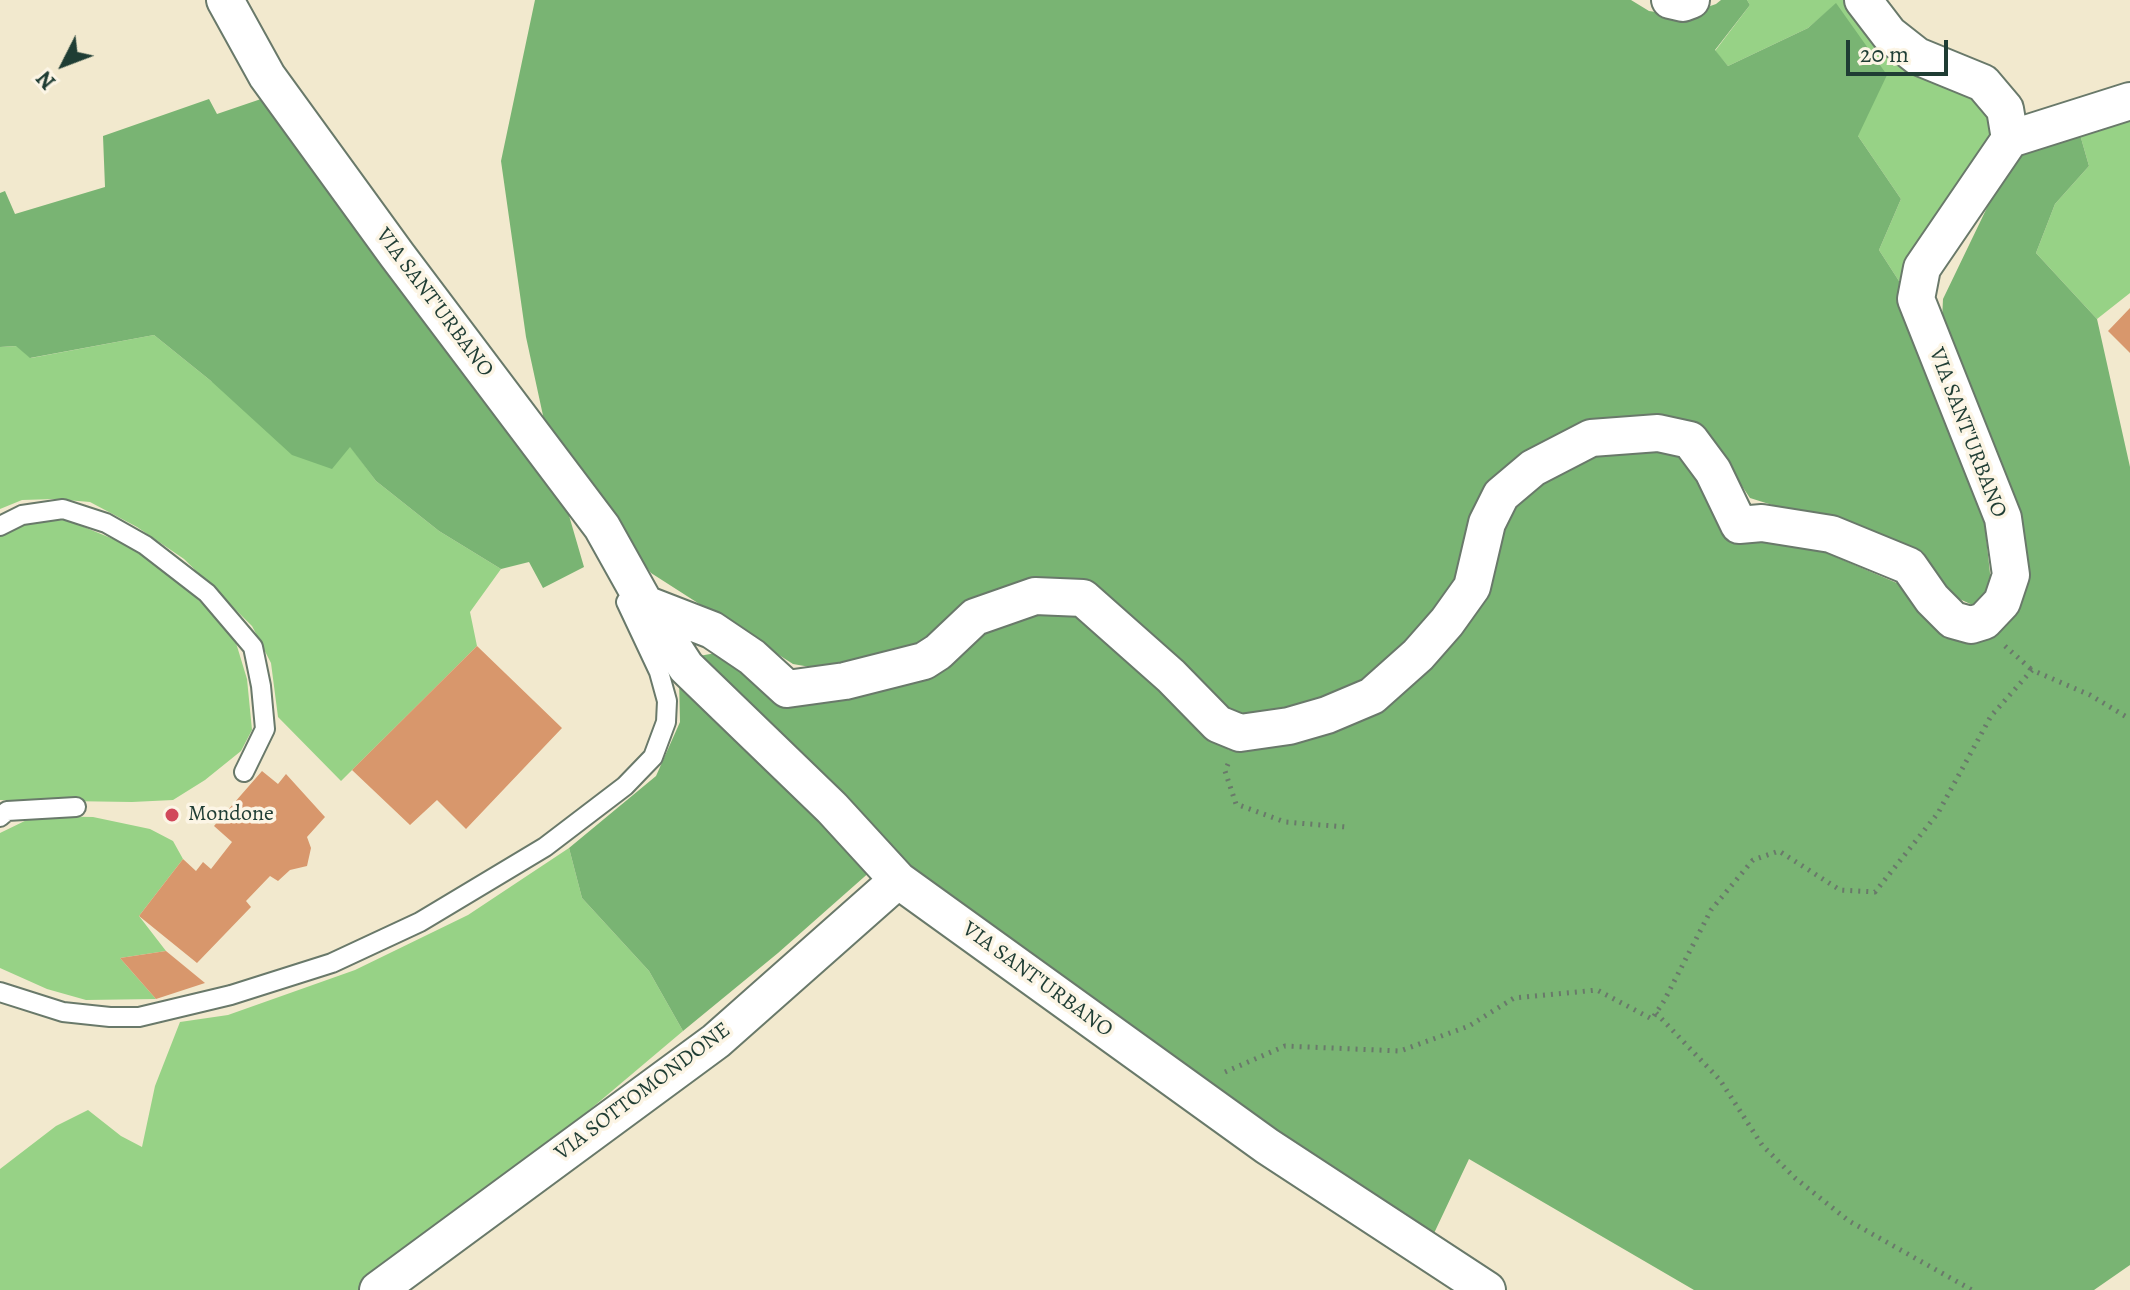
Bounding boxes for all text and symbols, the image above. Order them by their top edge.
north arrow [24,24,104,104]
scale bar [1850,24,1952,74]
text: 20 m [1860,38,1909,70]
text: N [30,64,63,96]
street label: VIA SANT'URBANO [369,223,499,383]
street label: VIA SANT'URBANO [1923,344,2011,522]
place label: Mondone [188,802,274,828]
marker: Mondone [163,806,181,824]
street label: VIA SANT'URBANO [957,917,1117,1043]
street label: VIA SOTTOMONDONE [550,1017,736,1167]

